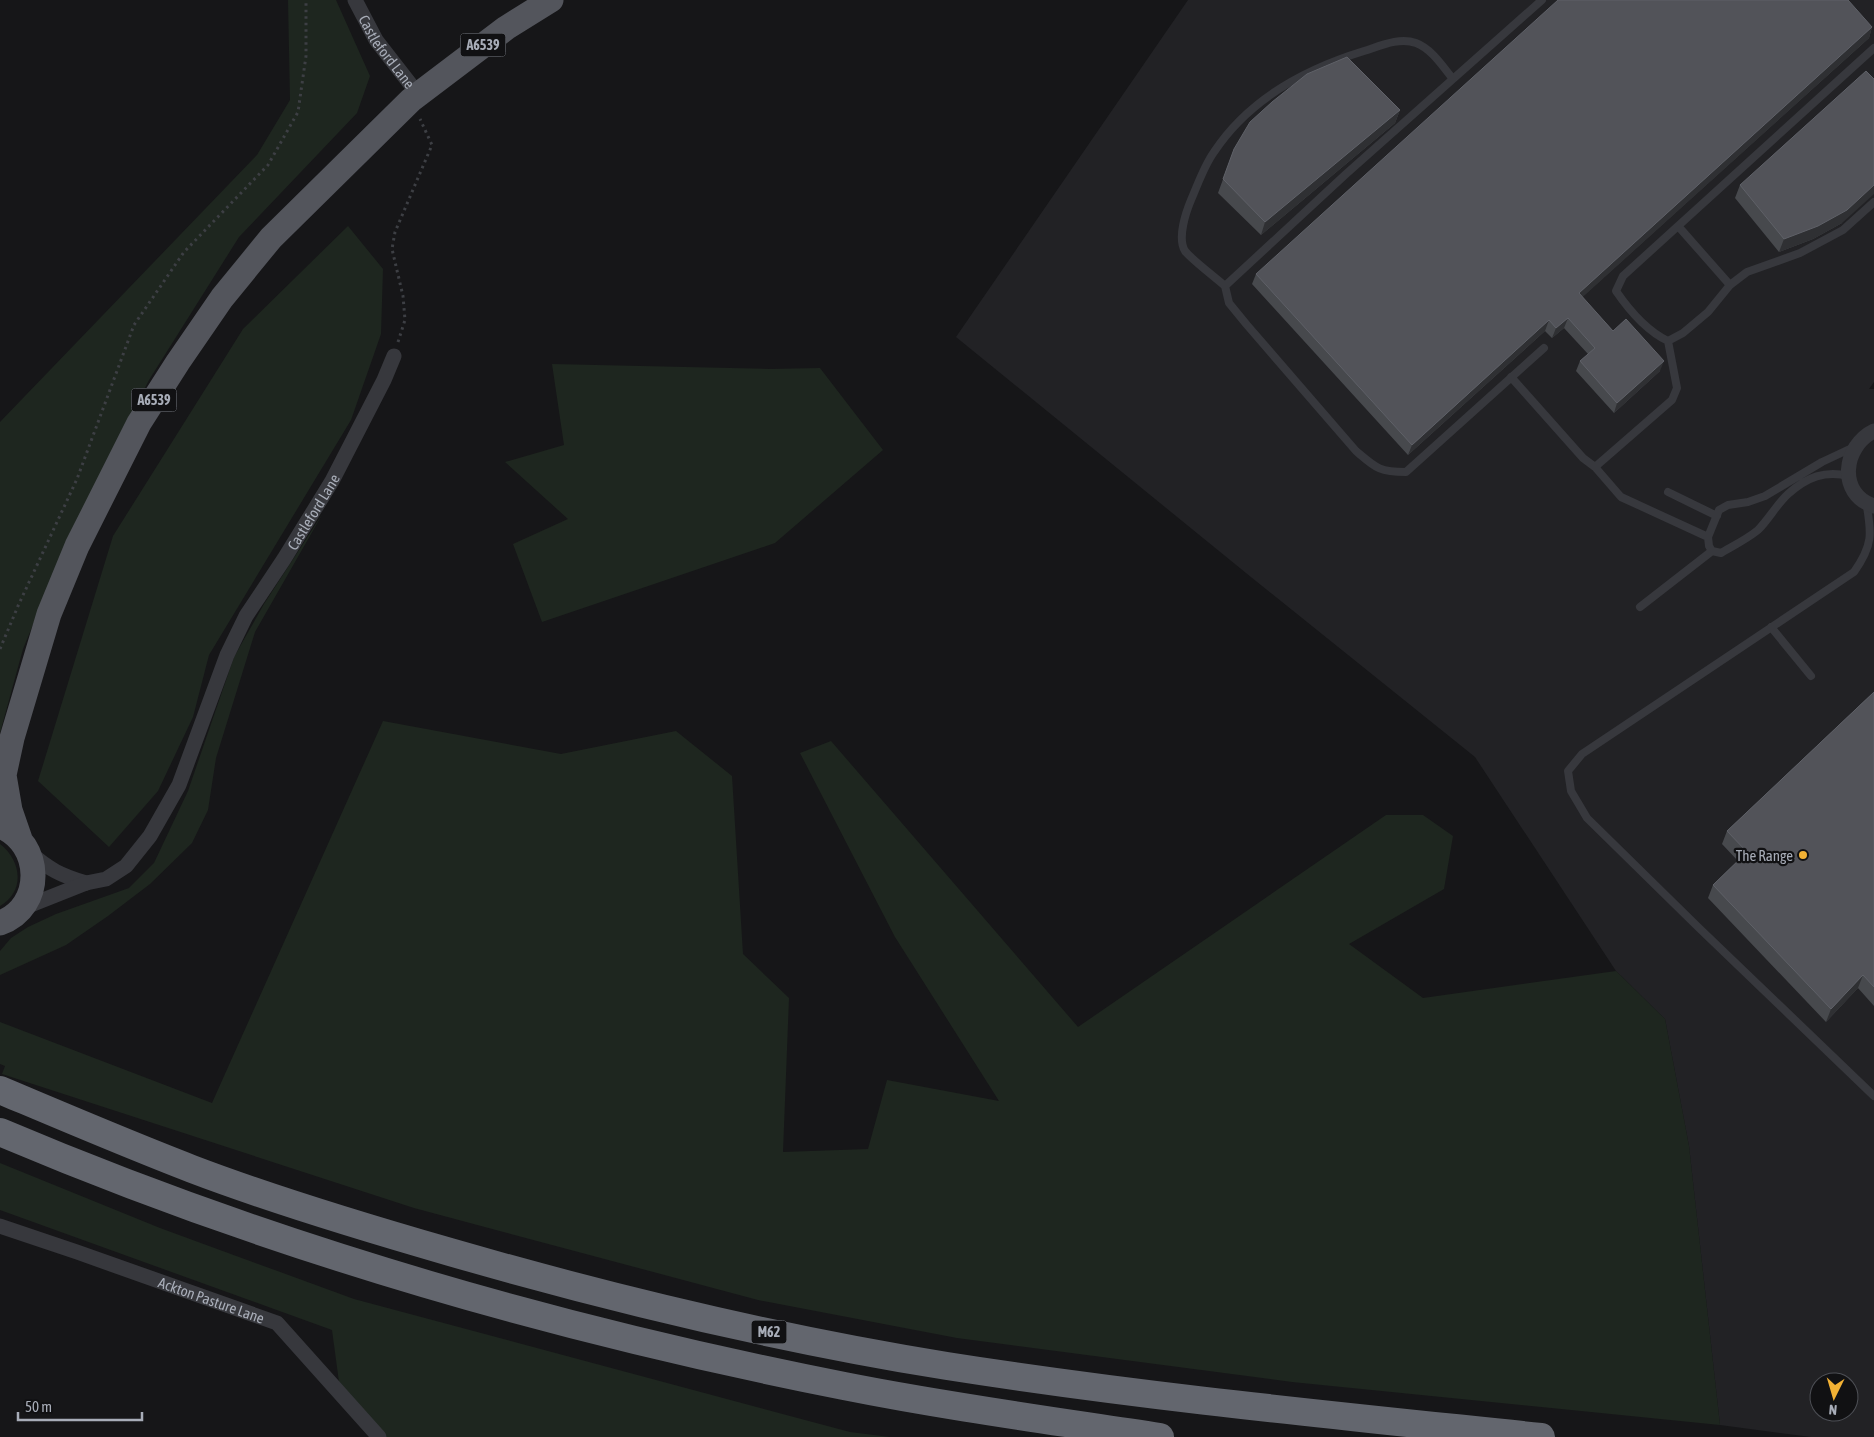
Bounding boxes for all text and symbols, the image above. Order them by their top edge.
street label: Castleford Lane [356,12,419,92]
road number: A6539 [460,34,506,56]
road number: A6539 [132,388,176,412]
street label: Castleford Lane [283,471,343,553]
place label: The Range [1736,847,1793,864]
marker: The Range [1797,849,1809,861]
street label: Ackton Pasture Lane [156,1273,267,1326]
road number: M62 [752,1320,786,1344]
north arrow [1809,1372,1859,1422]
scale bar [18,1390,141,1422]
text: 50 m [25,1398,52,1415]
text: N [1828,1402,1838,1418]

